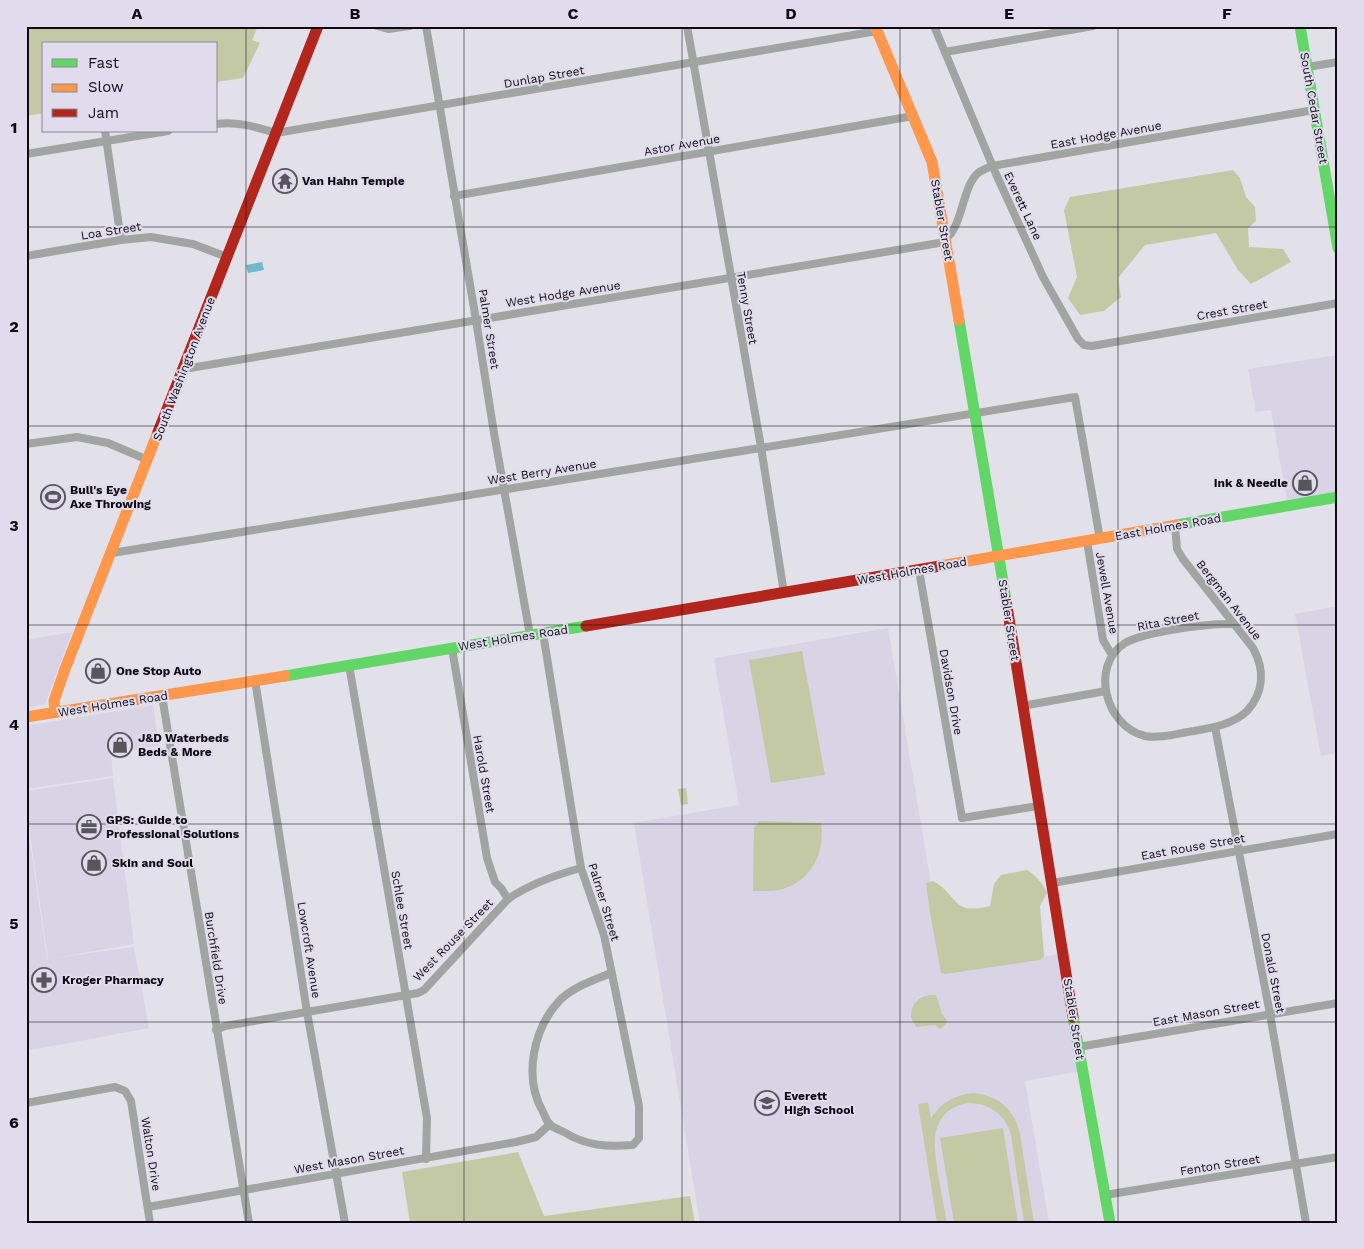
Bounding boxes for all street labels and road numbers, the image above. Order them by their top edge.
street label: South Cedar Street [1297,51,1331,165]
street label: Dunlap Street [503,63,585,91]
street label: East Hodge Avenue [1049,118,1163,152]
street label: Astor Avenue [643,131,721,159]
street label: Everett Lane [1001,170,1045,242]
street label: Stabler Street [928,178,956,262]
street label: Loa Street [80,219,142,243]
street label: Tenny Street [734,271,760,345]
street label: West Hodge Avenue [504,278,622,310]
street label: Palmer Street [476,288,502,370]
street label: South Washington Avenue [150,295,218,443]
street label: Crest Street [1196,297,1268,323]
street label: West Berry Avenue [487,456,597,488]
street label: East Holmes Road [1114,511,1222,543]
street label: Jewell Avenue [1093,551,1121,635]
street label: West Holmes Road [856,554,968,588]
street label: Bergman Avenue [1193,557,1265,643]
street label: Stabler Street [996,578,1022,662]
street label: Rita Street [1136,608,1200,634]
street label: West Holmes Road [457,622,569,654]
street label: Davidson Drive [937,648,965,736]
street label: West Holmes Road [57,688,169,720]
street label: Harold Street [470,734,498,814]
street label: East Rouse Street [1140,831,1246,863]
street label: Palmer Street [585,861,623,943]
street label: Schlee Street [388,870,416,950]
street label: West Rouse Street [410,896,496,984]
street label: Lowcroft Avenue [294,901,324,999]
street label: Burchfield Drive [202,910,230,1006]
street label: Donald Street [1258,932,1288,1014]
street label: Stabler Street [1061,977,1087,1061]
street label: East Mason Street [1152,997,1260,1029]
street label: Walton Drive [138,1116,164,1192]
street label: West Mason Street [293,1143,405,1177]
street label: Fenton Street [1179,1152,1261,1178]

